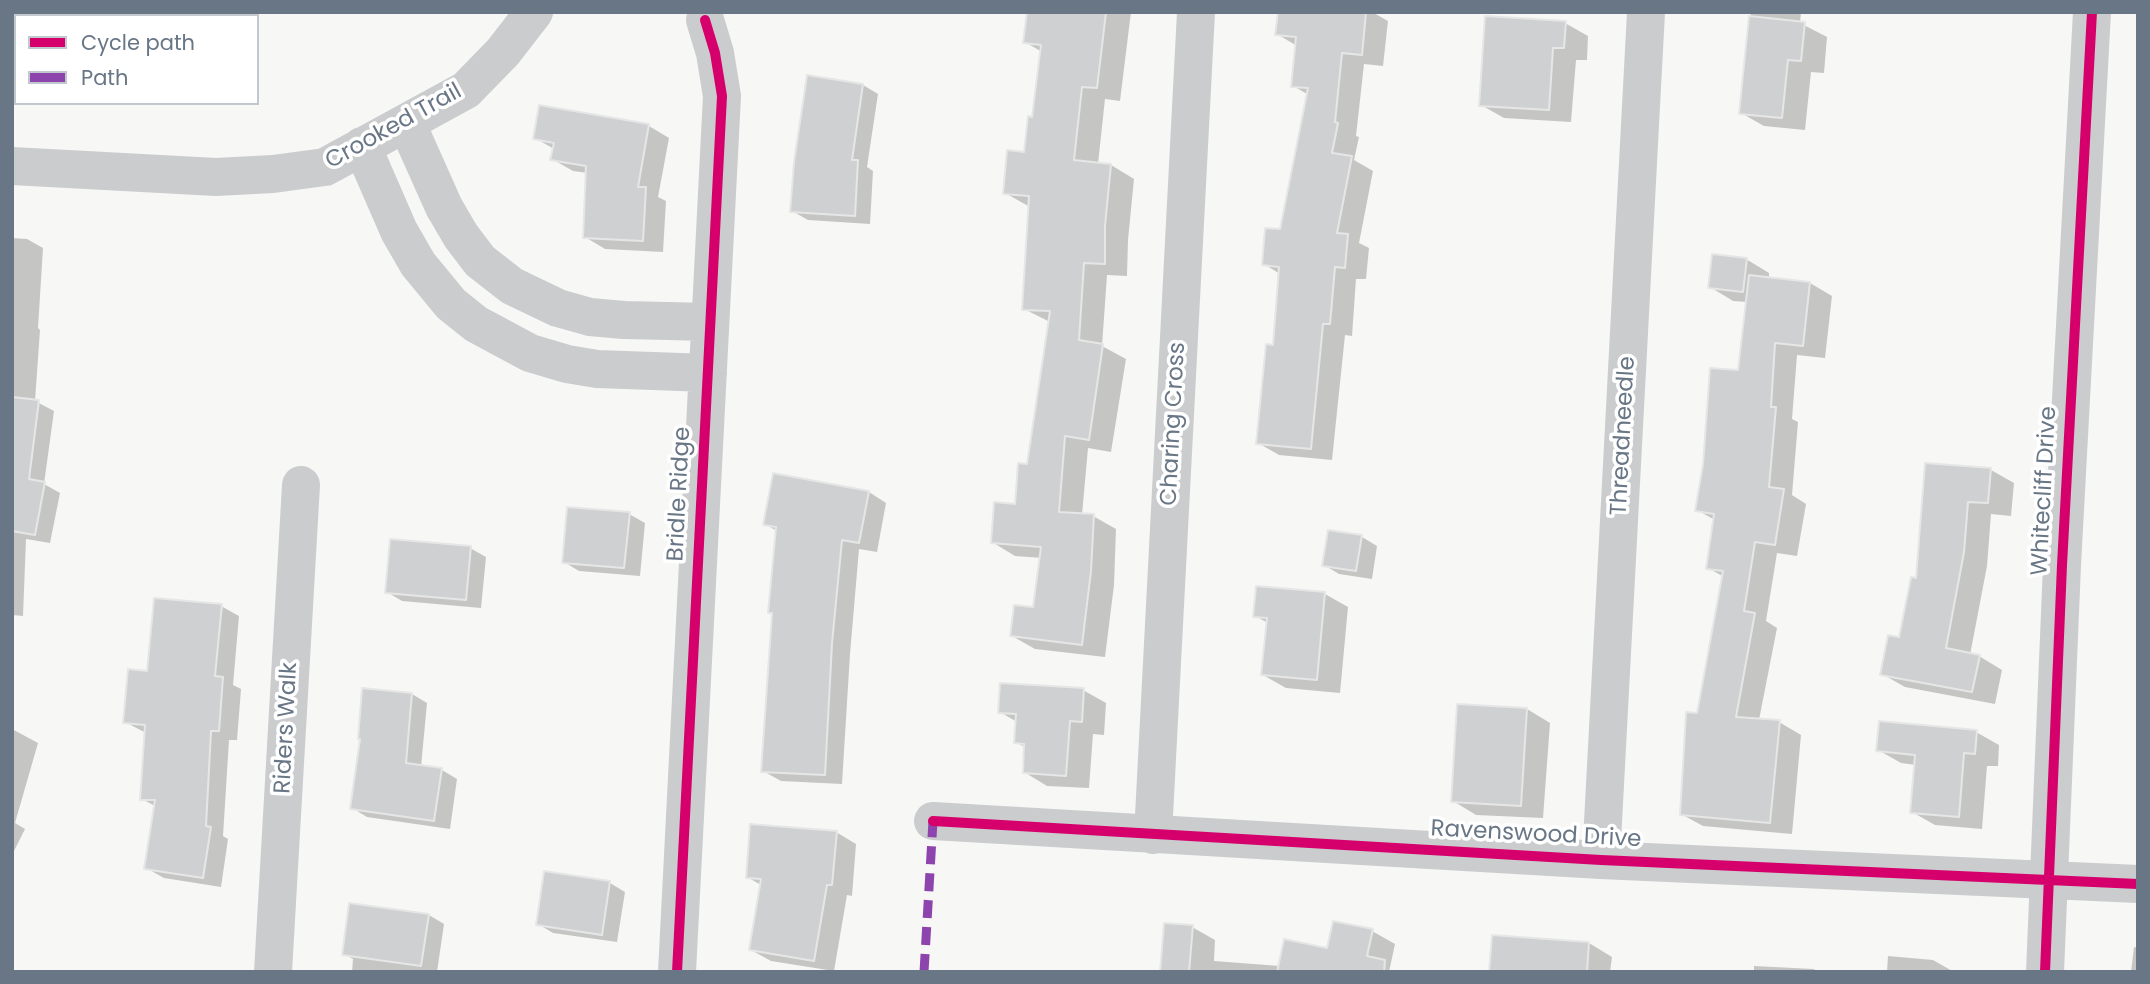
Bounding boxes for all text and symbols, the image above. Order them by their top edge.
legend [14,14,259,105]
text: Cycle path [81,28,195,57]
text: Path [81,63,128,92]
street label: Crooked Trail [321,78,467,176]
street label: Charing Cross [1156,342,1192,506]
street label: Threadneedle [1606,355,1642,517]
street label: Whitecliff Drive [2027,406,2063,576]
street label: Bridle Ridge [663,426,697,562]
street label: Riders Walk [270,662,304,794]
street label: Ravenswood Drive [1430,816,1642,854]

